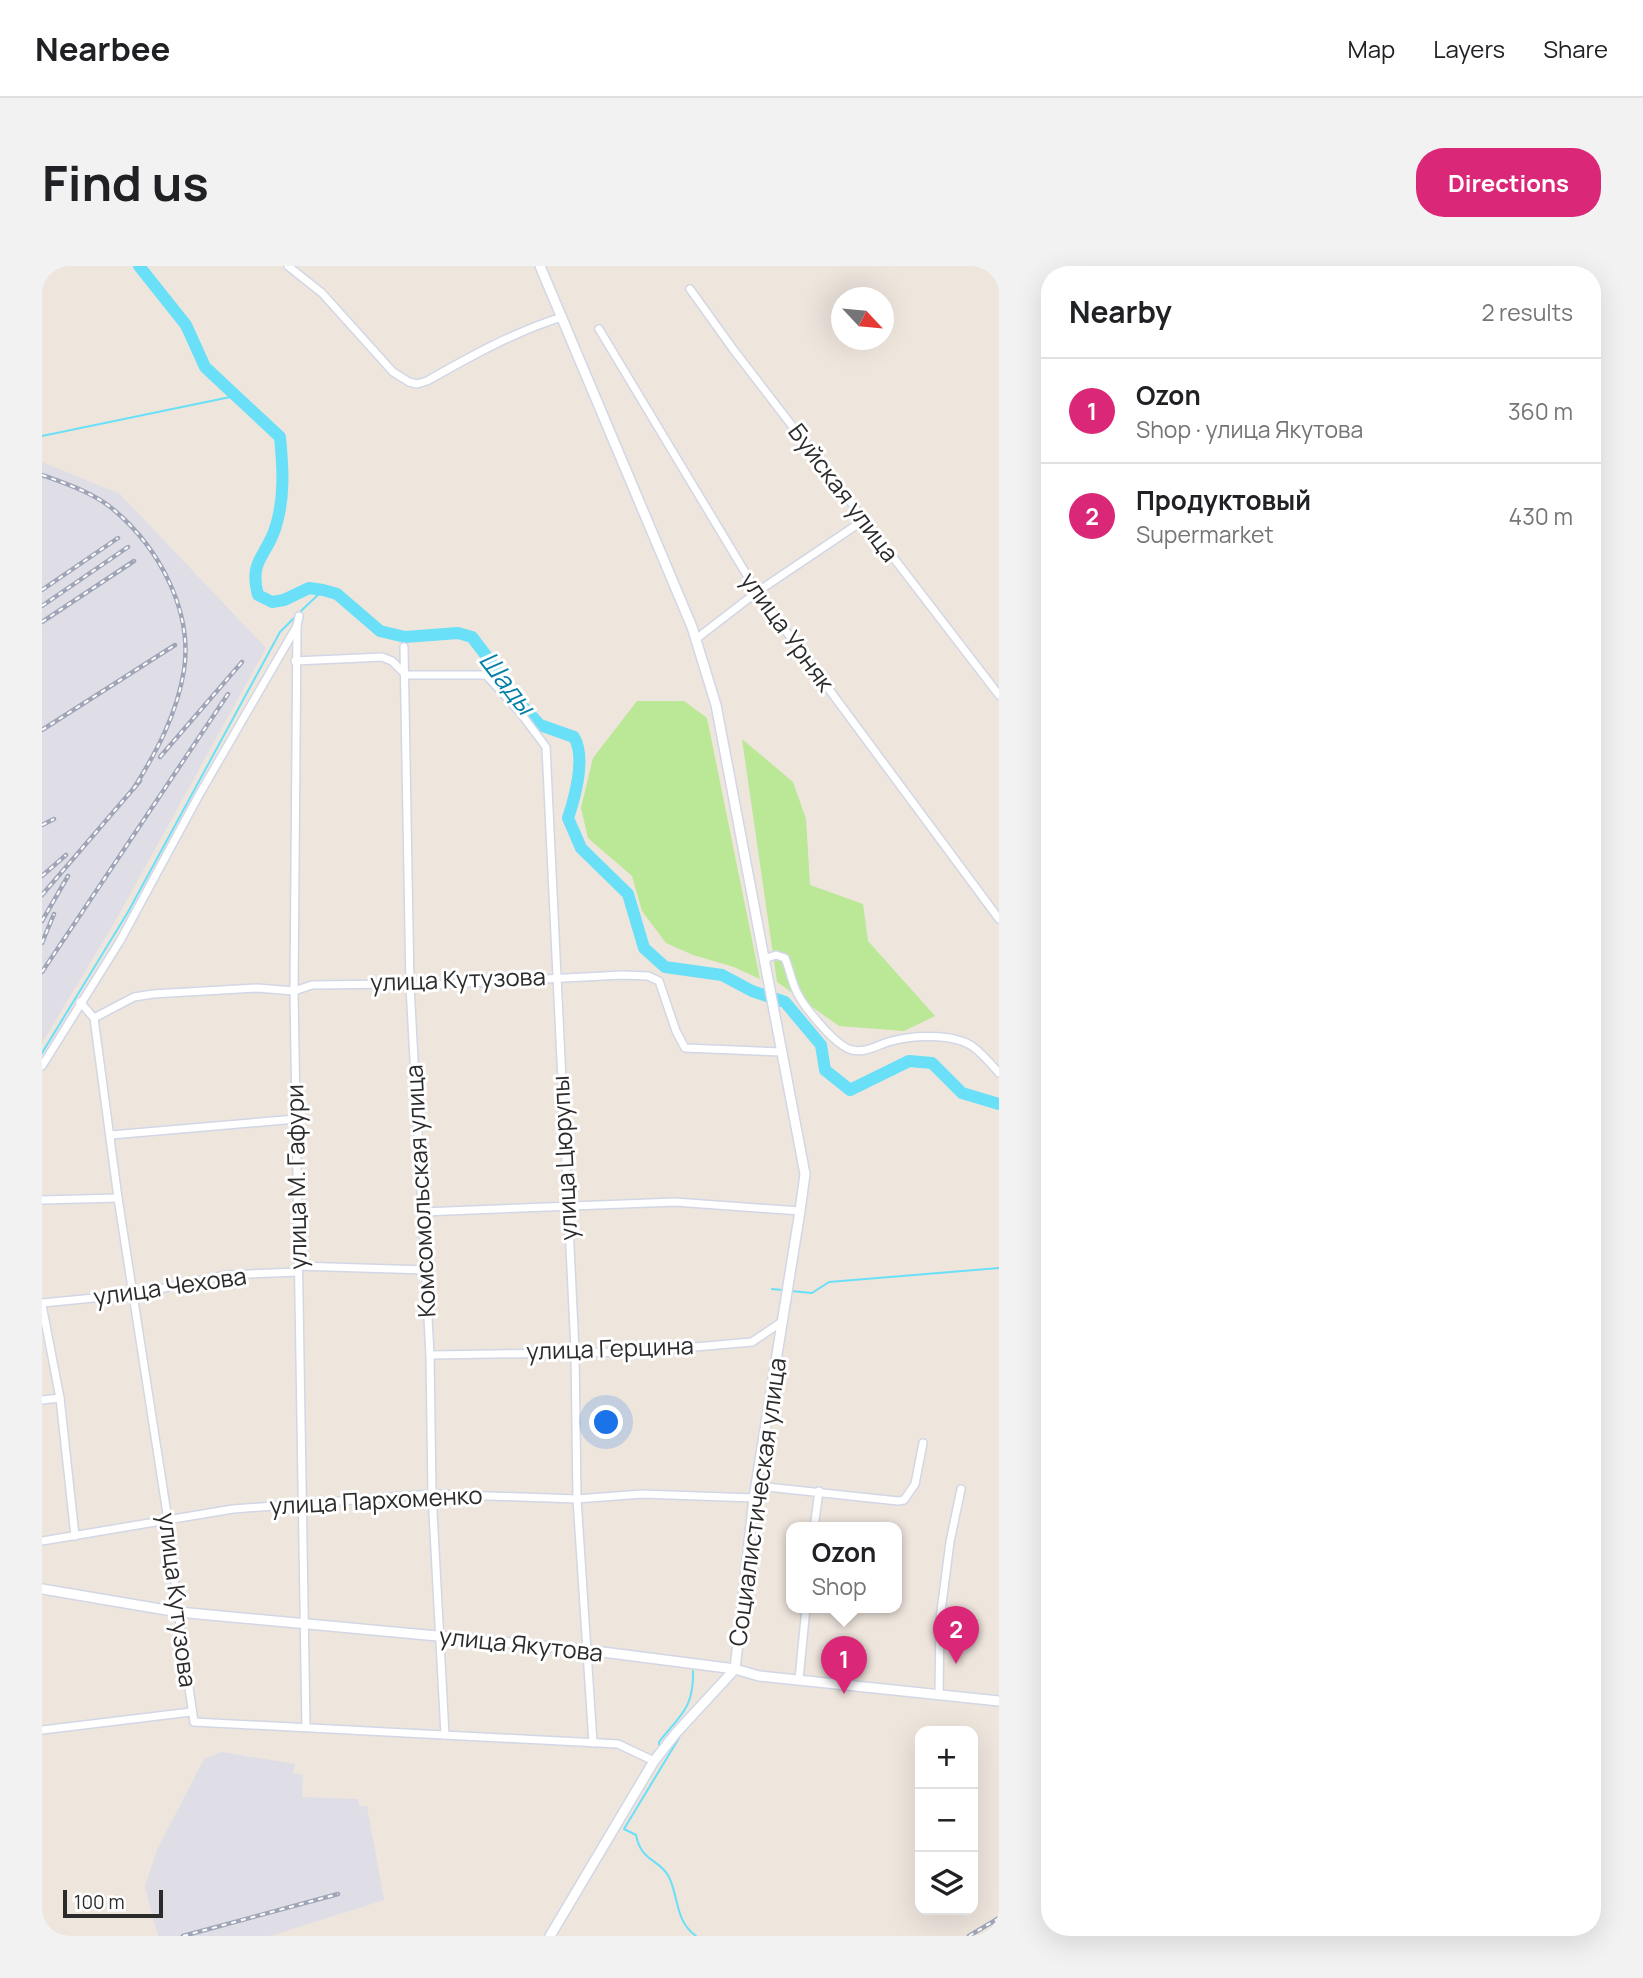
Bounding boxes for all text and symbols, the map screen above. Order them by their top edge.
text: Nearbee [35,26,170,71]
text: Map [1348,32,1395,65]
text: Layers [1433,32,1505,65]
text: Share [1543,32,1608,65]
button: Directions [1416,148,1601,217]
text: Find us [42,149,209,216]
north arrow [831,287,894,350]
text: Nearby [1069,291,1172,332]
text: 2 results [1481,296,1573,328]
text: Ozon [1136,377,1201,413]
text: 1 [1087,395,1097,427]
text: 360 m [1508,395,1573,427]
text: Shop · улица Якутова [1136,413,1363,445]
street label: Буйская улица [781,416,907,568]
text: Продуктовый [1136,482,1311,518]
text: 2 [1085,500,1099,532]
text: 430 m [1509,500,1573,532]
text: Supermarket [1136,518,1274,550]
street label: улица Урняк [734,565,843,698]
water label: Шады [472,643,545,723]
street label: улица Кутузова [370,959,546,998]
street label: Комсомольская улица [396,1064,443,1318]
street label: улица Цюрупы [543,1075,584,1241]
street label: улица М. Гафури [277,1084,314,1270]
street label: улица Чехова [91,1258,248,1313]
street label: улица Герцина [525,1328,694,1367]
street label: Социалистическая улица [720,1355,793,1648]
your location [589,1405,623,1439]
street label: улица Пархоменко [269,1477,483,1522]
street label: улица Кутузова [151,1511,206,1689]
popup [786,1522,902,1613]
text: Ozon [812,1534,876,1570]
text: Shop [812,1570,867,1602]
pin: 2 [933,1606,979,1664]
street label: улица Якутова [438,1618,605,1669]
pin: 1 [821,1636,867,1694]
map controls [915,1726,978,1915]
button: + [915,1726,978,1789]
button: − [915,1789,978,1852]
button: layers [915,1852,978,1915]
scale bar [63,1887,163,1919]
text: 100 m [74,1889,125,1915]

